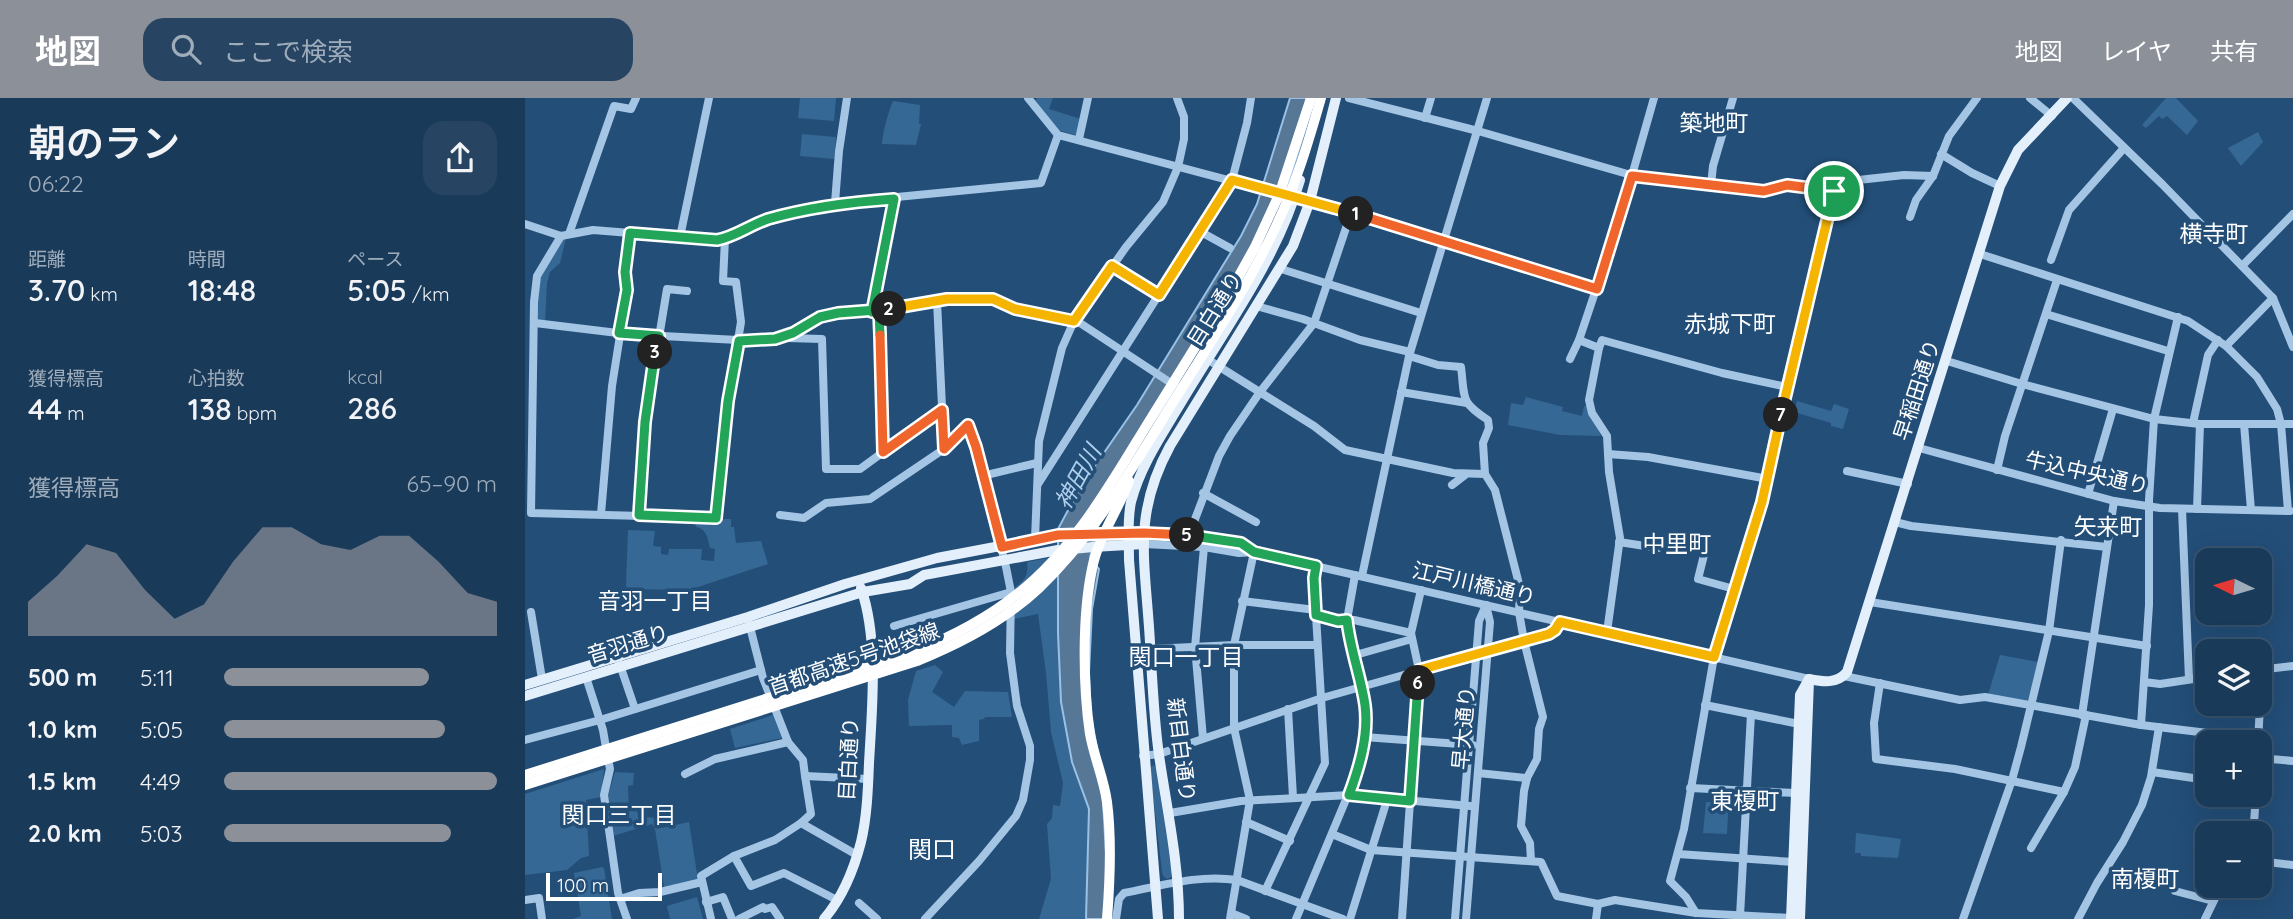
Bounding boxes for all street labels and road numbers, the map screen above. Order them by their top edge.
street label: 目白通り [1181,266,1247,351]
street label: 早稲田通り [1887,336,1945,444]
street label: 牛込中央通り [2023,445,2152,499]
street label: 江戸川橋通り [1410,556,1539,610]
street label: 首都高速5号池袋線 [765,617,943,700]
street label: 音羽通り [584,618,672,668]
street label: 早大通り [1446,685,1480,771]
street label: 新目白通り [1163,696,1201,804]
street label: 目白通り [833,716,863,802]

